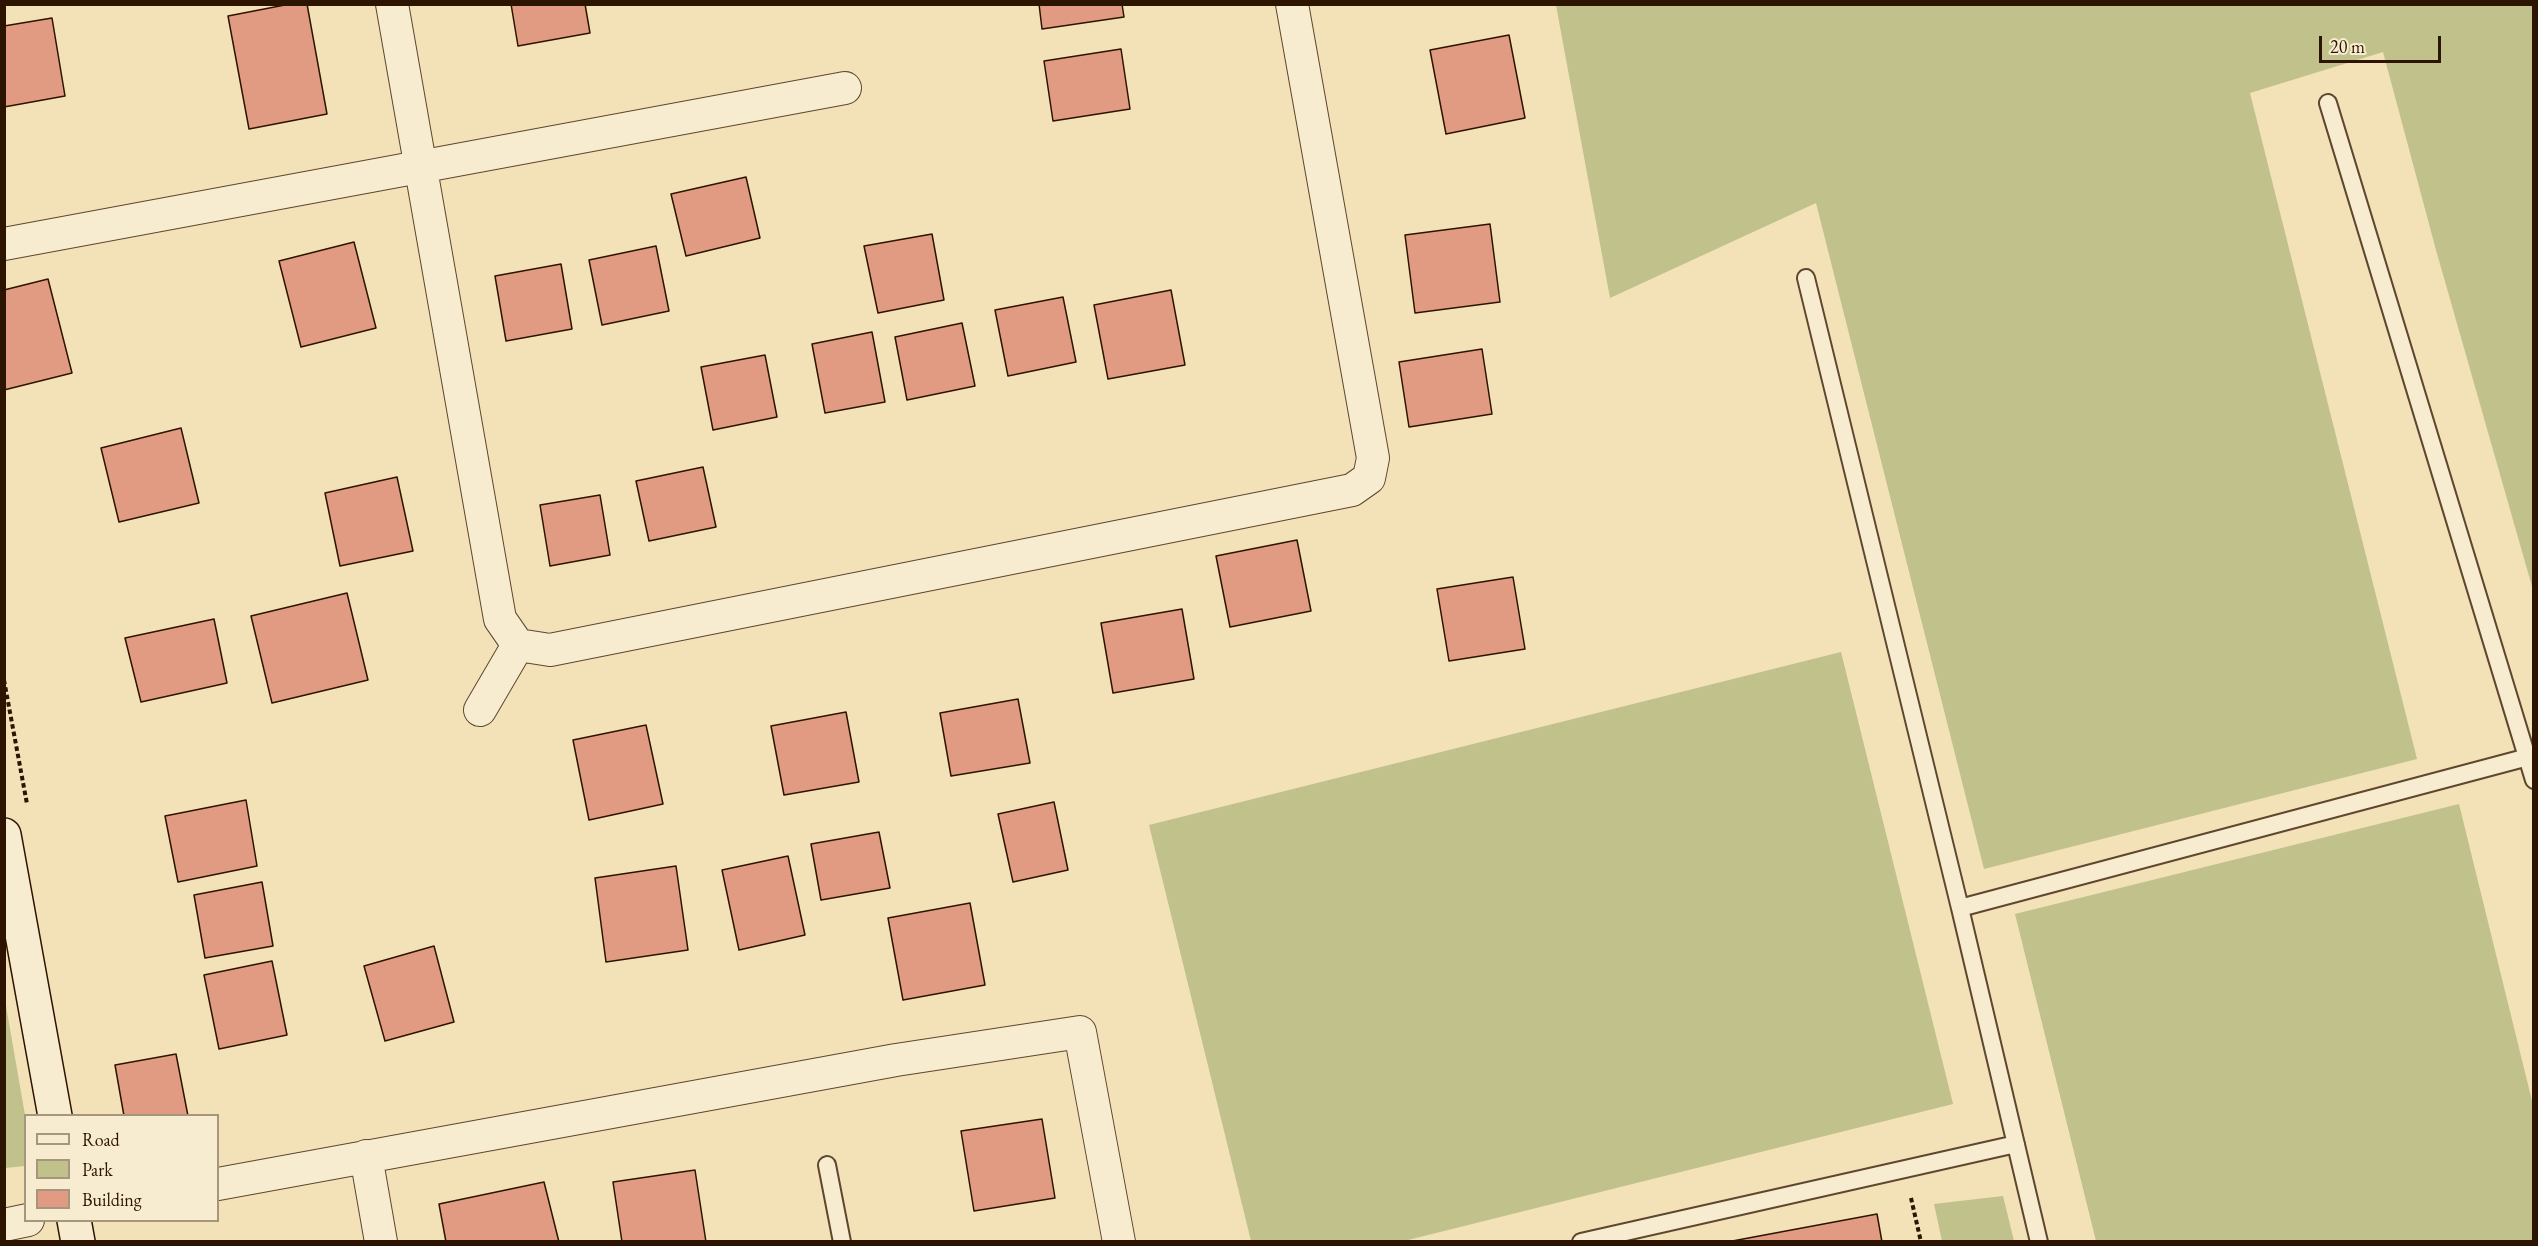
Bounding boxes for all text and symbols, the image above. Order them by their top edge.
scale bar [2322,24,2444,62]
text: 20 m [2330,35,2365,58]
legend [24,1114,219,1222]
text: Road [82,1128,120,1151]
text: Park [82,1158,113,1181]
text: Building [82,1188,142,1211]

